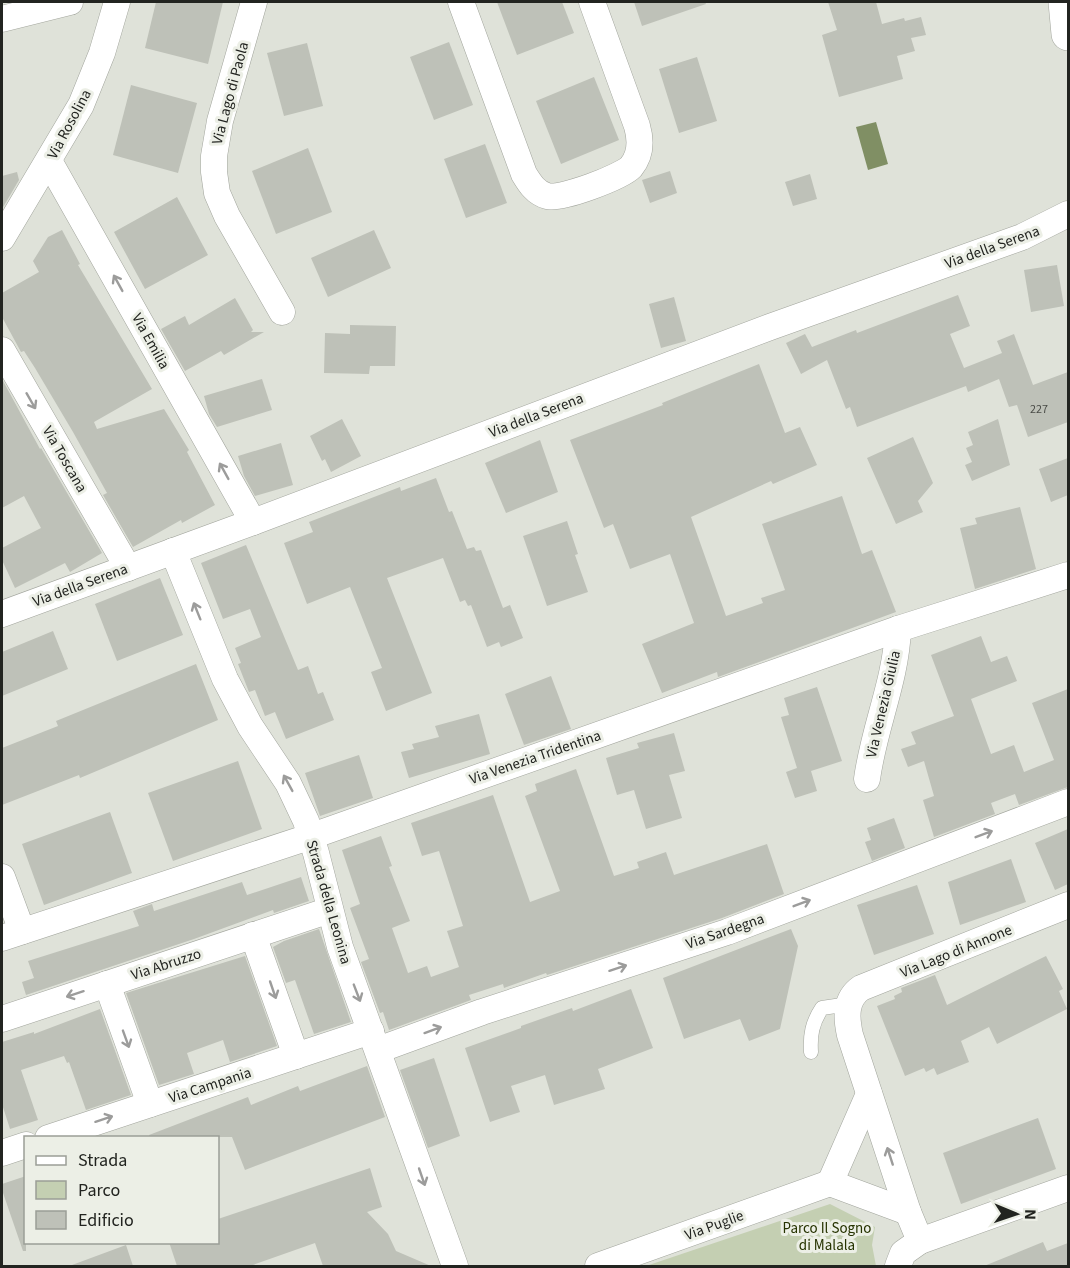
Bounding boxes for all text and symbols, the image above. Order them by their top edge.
street label: Via Lago di Paola [207,40,254,147]
street label: Via Rosolina [42,86,97,163]
street label: Via della Serena [942,221,1043,274]
one-way arrow [112,275,124,292]
street label: Via Emilia [127,309,175,373]
street label: Via della Serena [486,388,586,443]
one-way arrow [25,392,37,409]
house number: 227 [1030,401,1048,418]
street label: Via Toscana [37,422,92,496]
one-way arrow [218,463,230,480]
street label: Via della Serena [30,559,131,612]
one-way arrow [191,603,202,621]
street label: Via Venezia Giulia [861,648,906,760]
street label: Via Venezia Tridentina [467,725,604,790]
one-way arrow [282,775,294,792]
one-way arrow [974,828,993,839]
street label: Strada della Leonina [301,838,356,967]
one-way arrow [792,897,811,908]
street label: Via Sardegna [683,908,767,955]
street label: Via Lago di Annone [897,920,1015,983]
street label: Via Abruzzo [128,943,204,986]
one-way arrow [608,961,627,972]
one-way arrow [268,980,279,999]
one-way arrow [352,983,363,1002]
one-way arrow [66,990,85,1001]
one-way arrow [423,1024,442,1035]
one-way arrow [122,1029,133,1048]
street label: Via Campania [166,1062,254,1109]
one-way arrow [94,1113,113,1124]
legend [24,1136,219,1244]
one-way arrow [884,1147,895,1166]
text: Strada [78,1148,127,1173]
one-way arrow [418,1167,429,1186]
text: Parco [78,1178,120,1203]
north arrow [986,1184,1046,1244]
street label: Via Puglie [682,1205,746,1246]
text: Edificio [78,1208,134,1233]
text: N [1019,1209,1041,1220]
park label: Parco Il Sogno di Malala [783,1218,871,1256]

